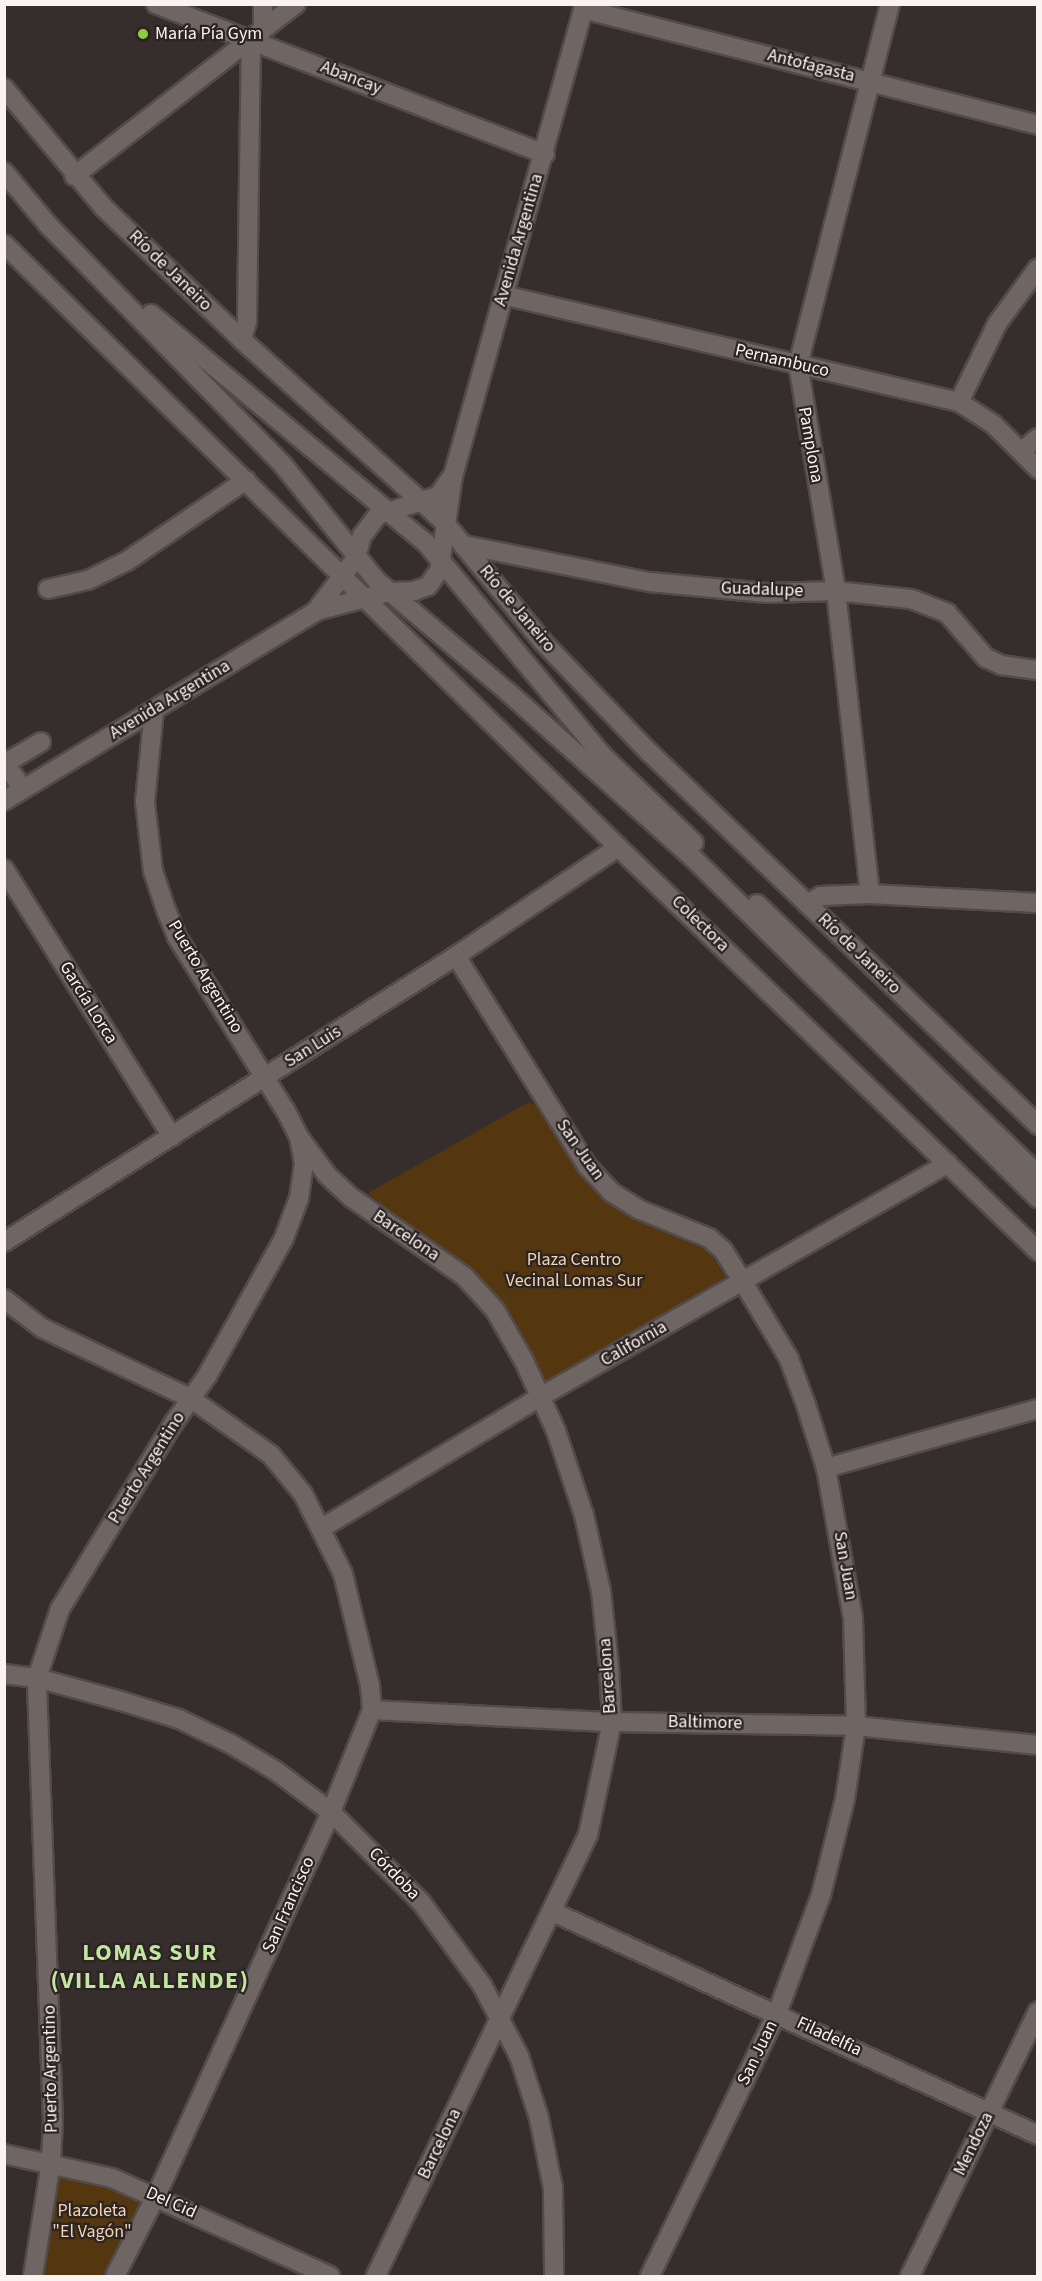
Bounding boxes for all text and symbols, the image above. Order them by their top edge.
place label: María Pía Gym [155,23,262,45]
marker: María Pía Gym [136,27,150,41]
street label: Antofagasta [765,45,857,87]
street label: Abancay [317,56,385,100]
street label: Avenida Argentina [490,171,548,309]
street label: Río de Janeiro [124,226,216,316]
street label: Pernambuco [733,340,831,382]
street label: Pamplona [793,405,827,485]
street label: Río de Janeiro [474,561,560,657]
street label: Guadalupe [720,578,804,602]
street label: Avenida Argentina [106,656,234,744]
street label: Colectora [667,891,733,957]
street label: Río de Janeiro [813,909,905,999]
street label: Puerto Argentino [163,917,247,1037]
street label: García Lorca [54,958,122,1048]
street label: San Luis [281,1021,345,1073]
street label: San Juan [551,1115,609,1185]
street label: Barcelona [369,1206,443,1266]
park label: Plaza Centro Vecinal Lomas Sur [506,1250,642,1292]
street label: California [597,1316,671,1372]
street label: Puerto Argentino [104,1408,190,1528]
street label: San Juan [828,1530,862,1602]
street label: Barcelona [595,1637,621,1715]
street label: Baltimore [668,1712,742,1734]
street label: Córdoba [364,1843,424,1905]
street label: San Francisco [258,1853,320,1957]
district label: LOMAS SUR (VILLA ALLENDE) [51,1939,249,1995]
street label: Puerto Argentino [39,2005,63,2133]
street label: Filadelfia [793,2013,865,2061]
street label: San Juan [733,2017,783,2089]
street label: Barcelona [414,2105,466,2183]
street label: Mendoza [949,2109,999,2179]
street label: Del Cid [142,2182,200,2224]
park label: Plazoleta "El Vagón" [52,2201,132,2244]

